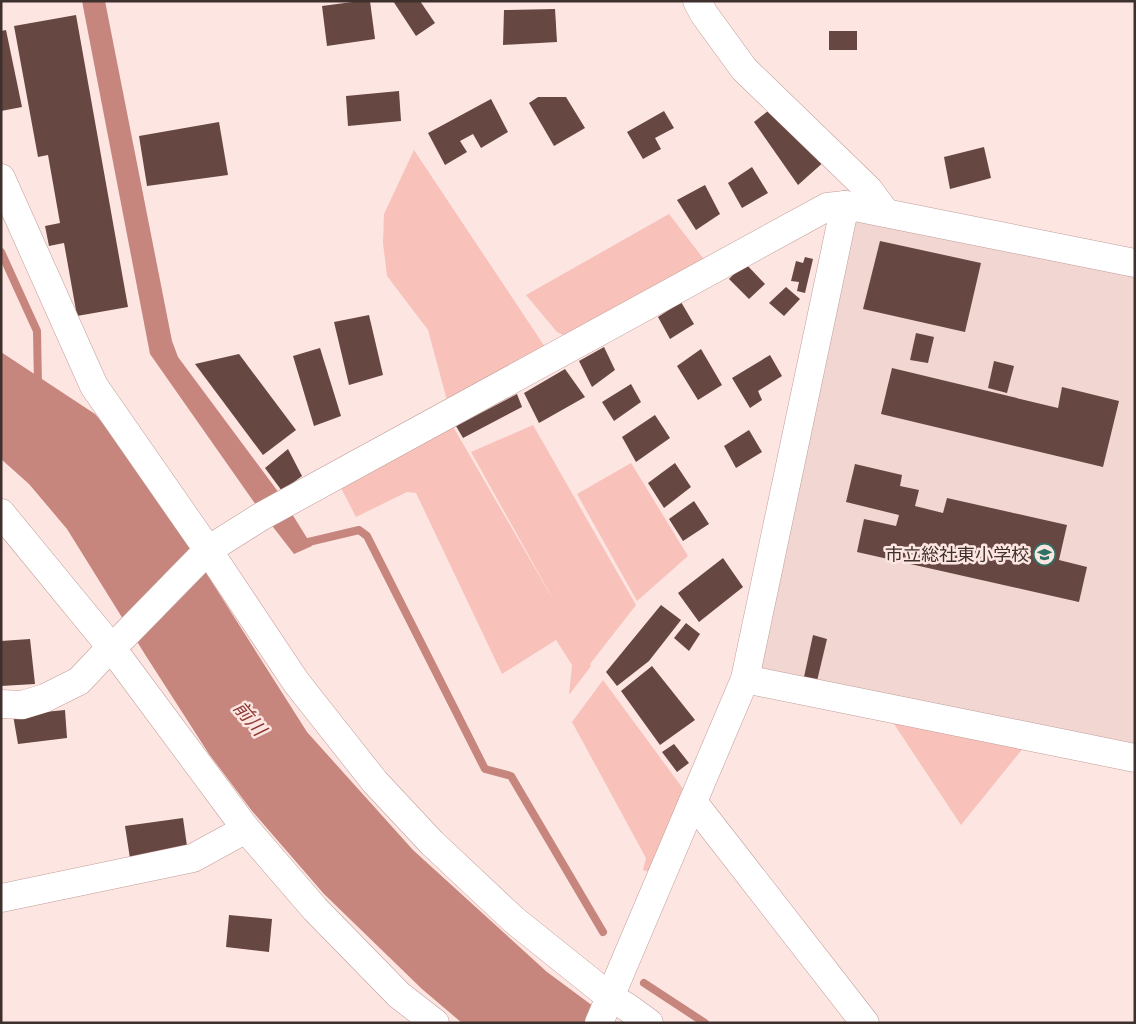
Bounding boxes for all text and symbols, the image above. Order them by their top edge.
school or university icon: 市立総社東小学校 [1033,542,1057,566]
place label: 市立総社東小学校 [885,543,1029,566]
water label: 前川 [229,696,273,742]

